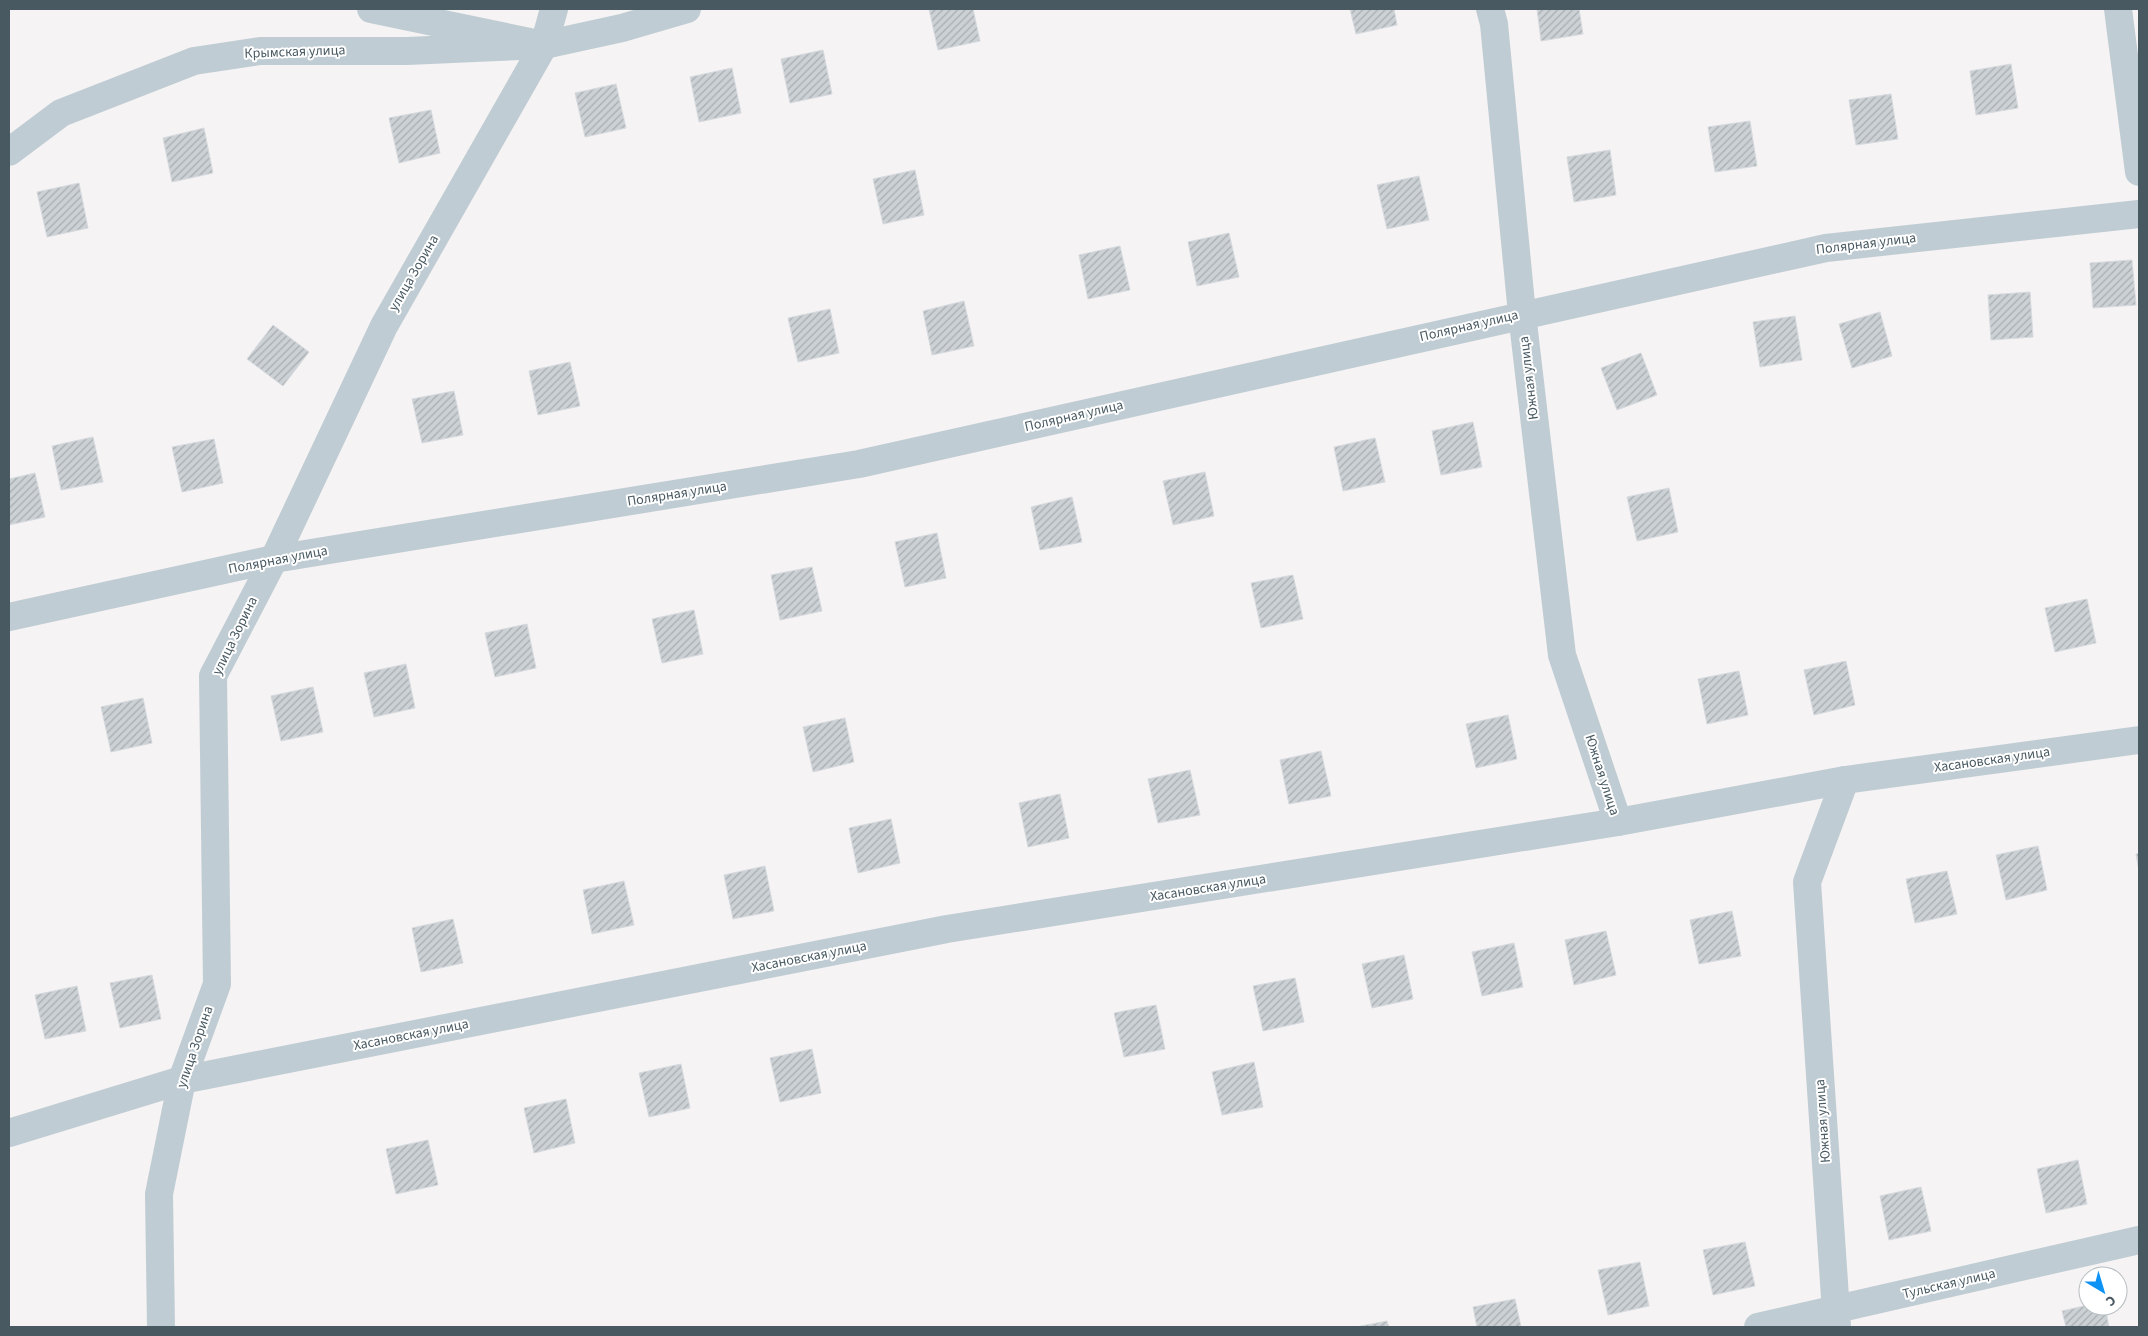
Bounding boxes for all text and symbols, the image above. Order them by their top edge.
street label: Крымская улица [244,40,346,64]
street label: Полярная улица [1815,228,1917,260]
street label: улица Зорина [384,231,444,315]
street label: Полярная улица [1418,305,1520,347]
street label: Южная улица [1514,335,1544,421]
street label: Полярная улица [1023,395,1125,437]
street label: Полярная улица [626,476,728,512]
street label: Полярная улица [227,541,329,579]
street label: улица Зорина [207,593,263,679]
street label: Южная улица [1580,732,1624,818]
street label: Хасановская улица [1933,742,2051,778]
street label: Хасановская улица [1149,869,1267,907]
street label: Хасановская улица [750,936,868,978]
street label: улица Зорина [172,1003,218,1091]
street label: Хасановская улица [352,1014,470,1056]
street label: Южная улица [1810,1078,1836,1164]
street label: Тульская улица [1901,1264,1997,1304]
north arrow [2078,1266,2128,1316]
text: С [2101,1290,2120,1311]

